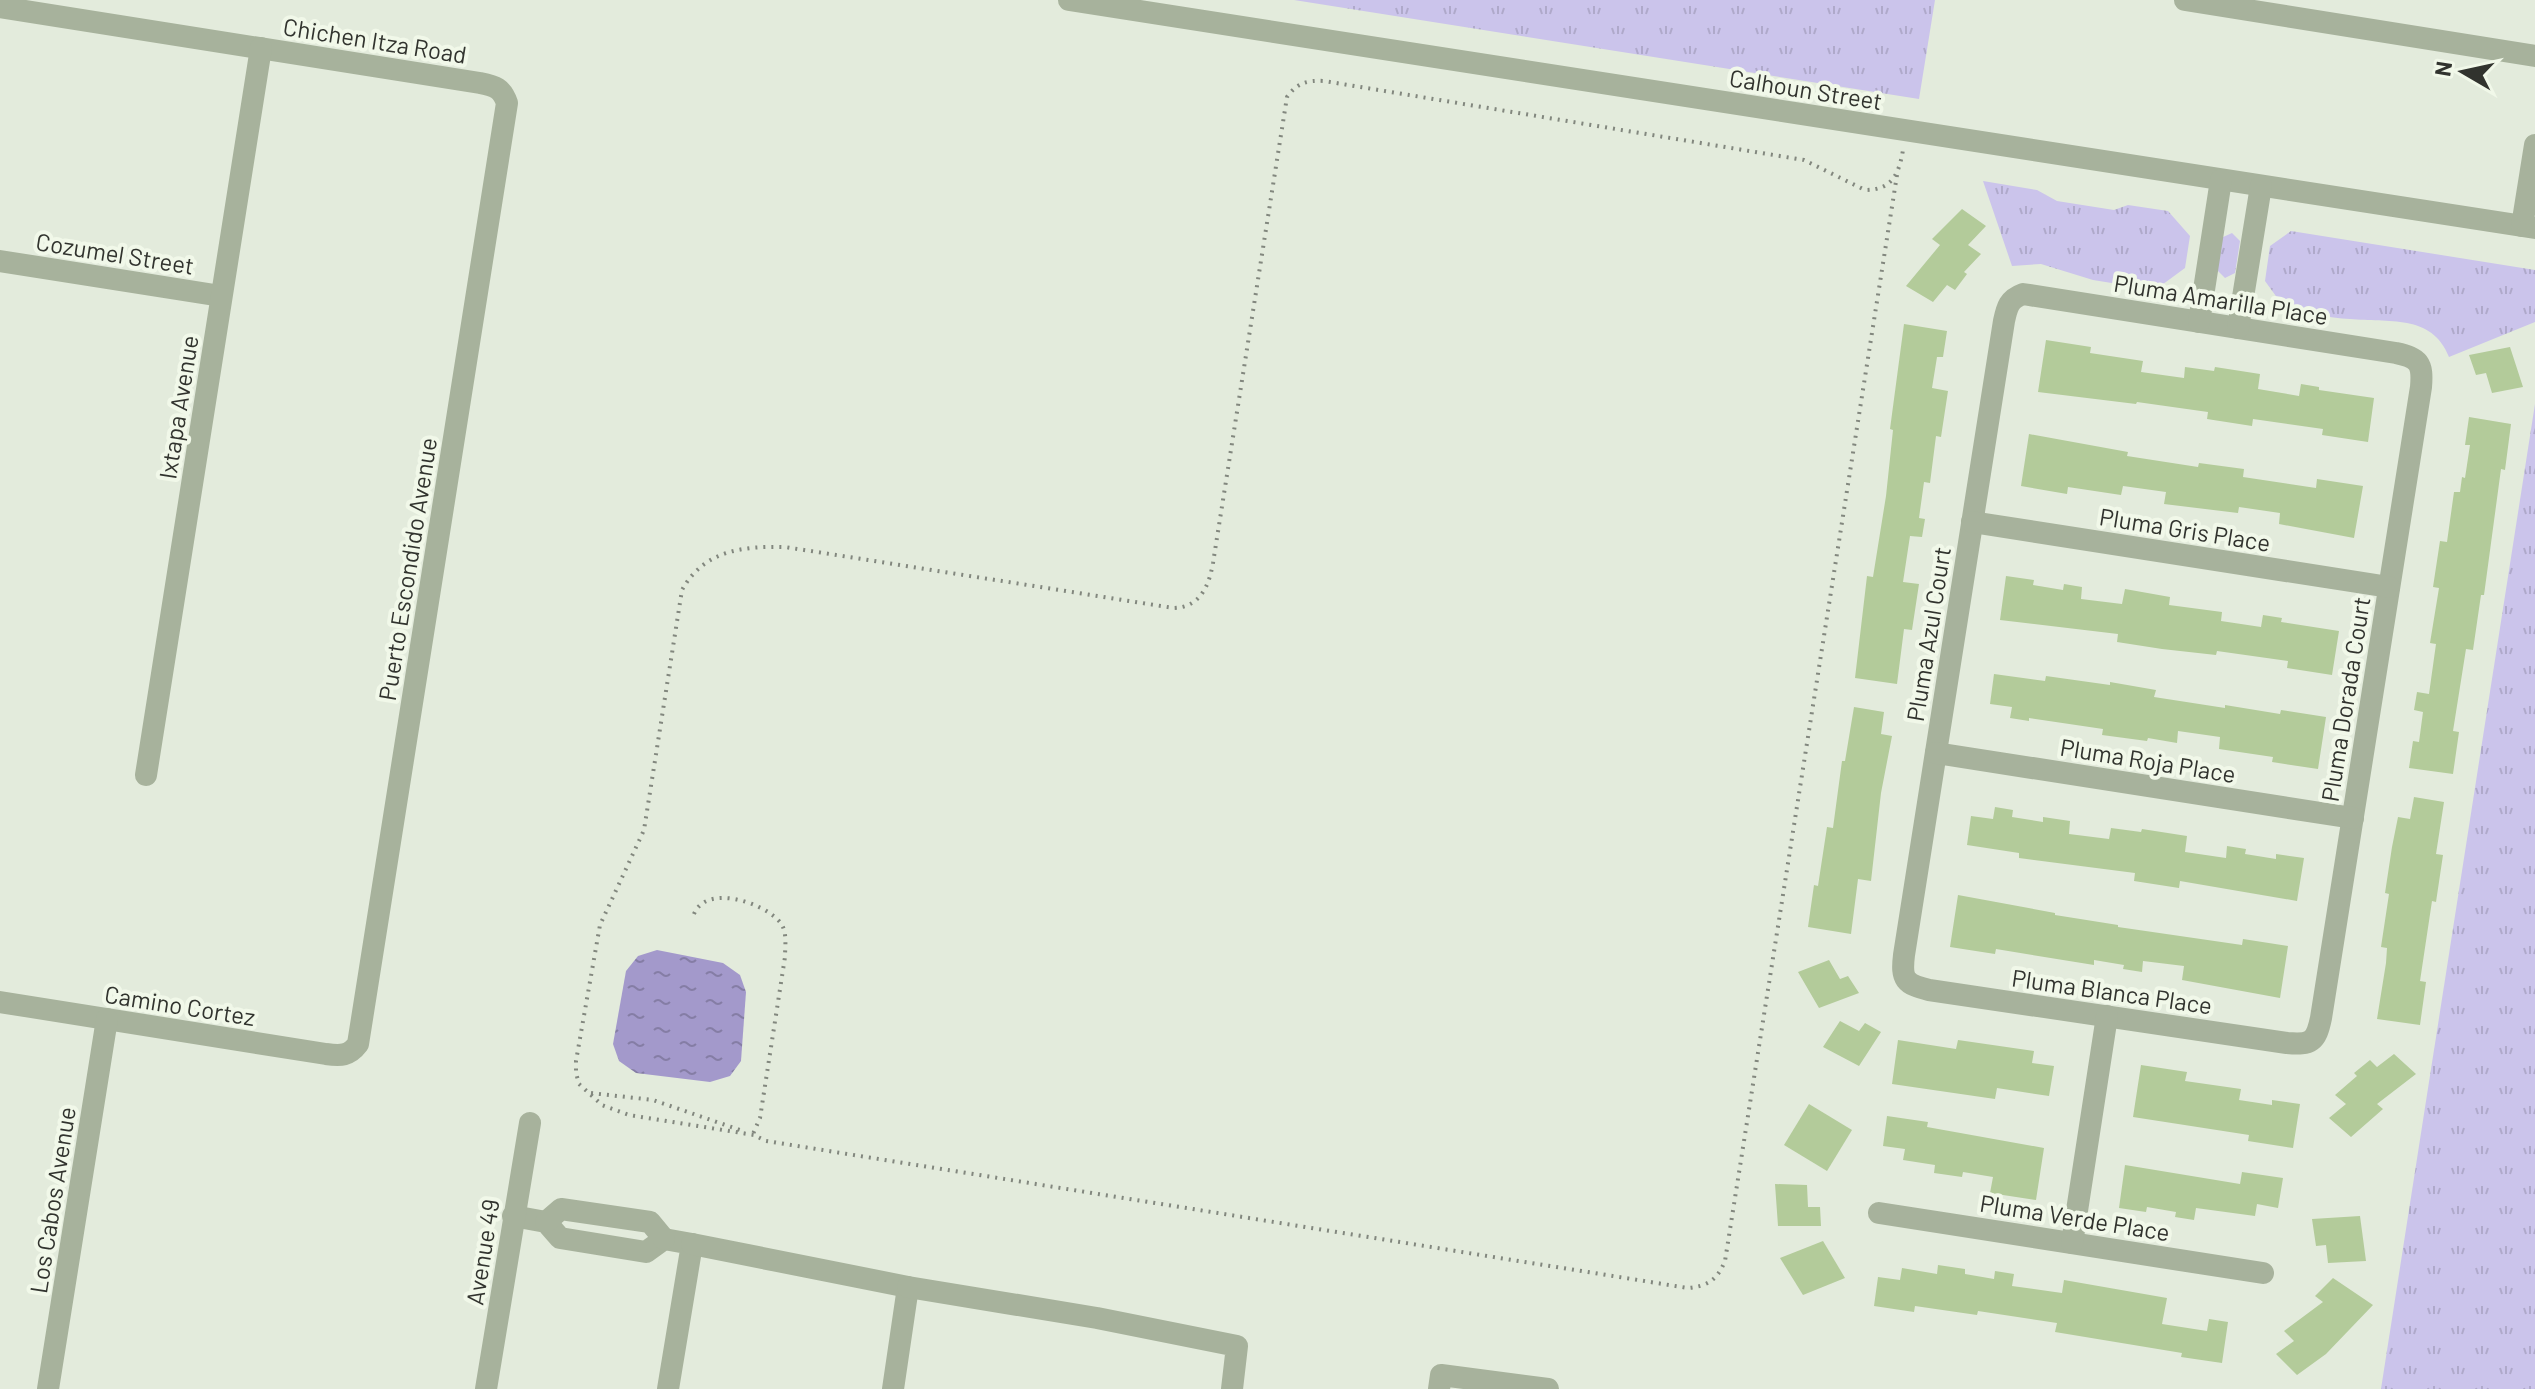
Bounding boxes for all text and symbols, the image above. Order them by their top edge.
street label: Chichen Itza Road [281,11,469,69]
north arrow [2423,32,2503,112]
text: N [2428,59,2456,78]
street label: Calhoun Street [1728,63,1884,115]
street label: Cozumel Street [34,226,196,280]
street label: Pluma Amarilla Place [2112,268,2330,330]
street label: Ixtapa Avenue [152,333,204,481]
street label: Puerto Escondido Avenue [372,435,442,703]
street label: Pluma Gris Place [2097,501,2273,557]
street label: Pluma Azul Court [1900,545,1956,723]
street label: Pluma Dorada Court [2314,595,2376,803]
street label: Pluma Roja Place [2058,732,2238,788]
street label: Pluma Blanca Place [2010,963,2214,1019]
street label: Camino Cortez [103,979,257,1031]
street label: Los Cabos Avenue [23,1105,81,1295]
street label: Pluma Verde Place [1978,1188,2172,1246]
street label: Avenue 49 [459,1197,505,1307]

